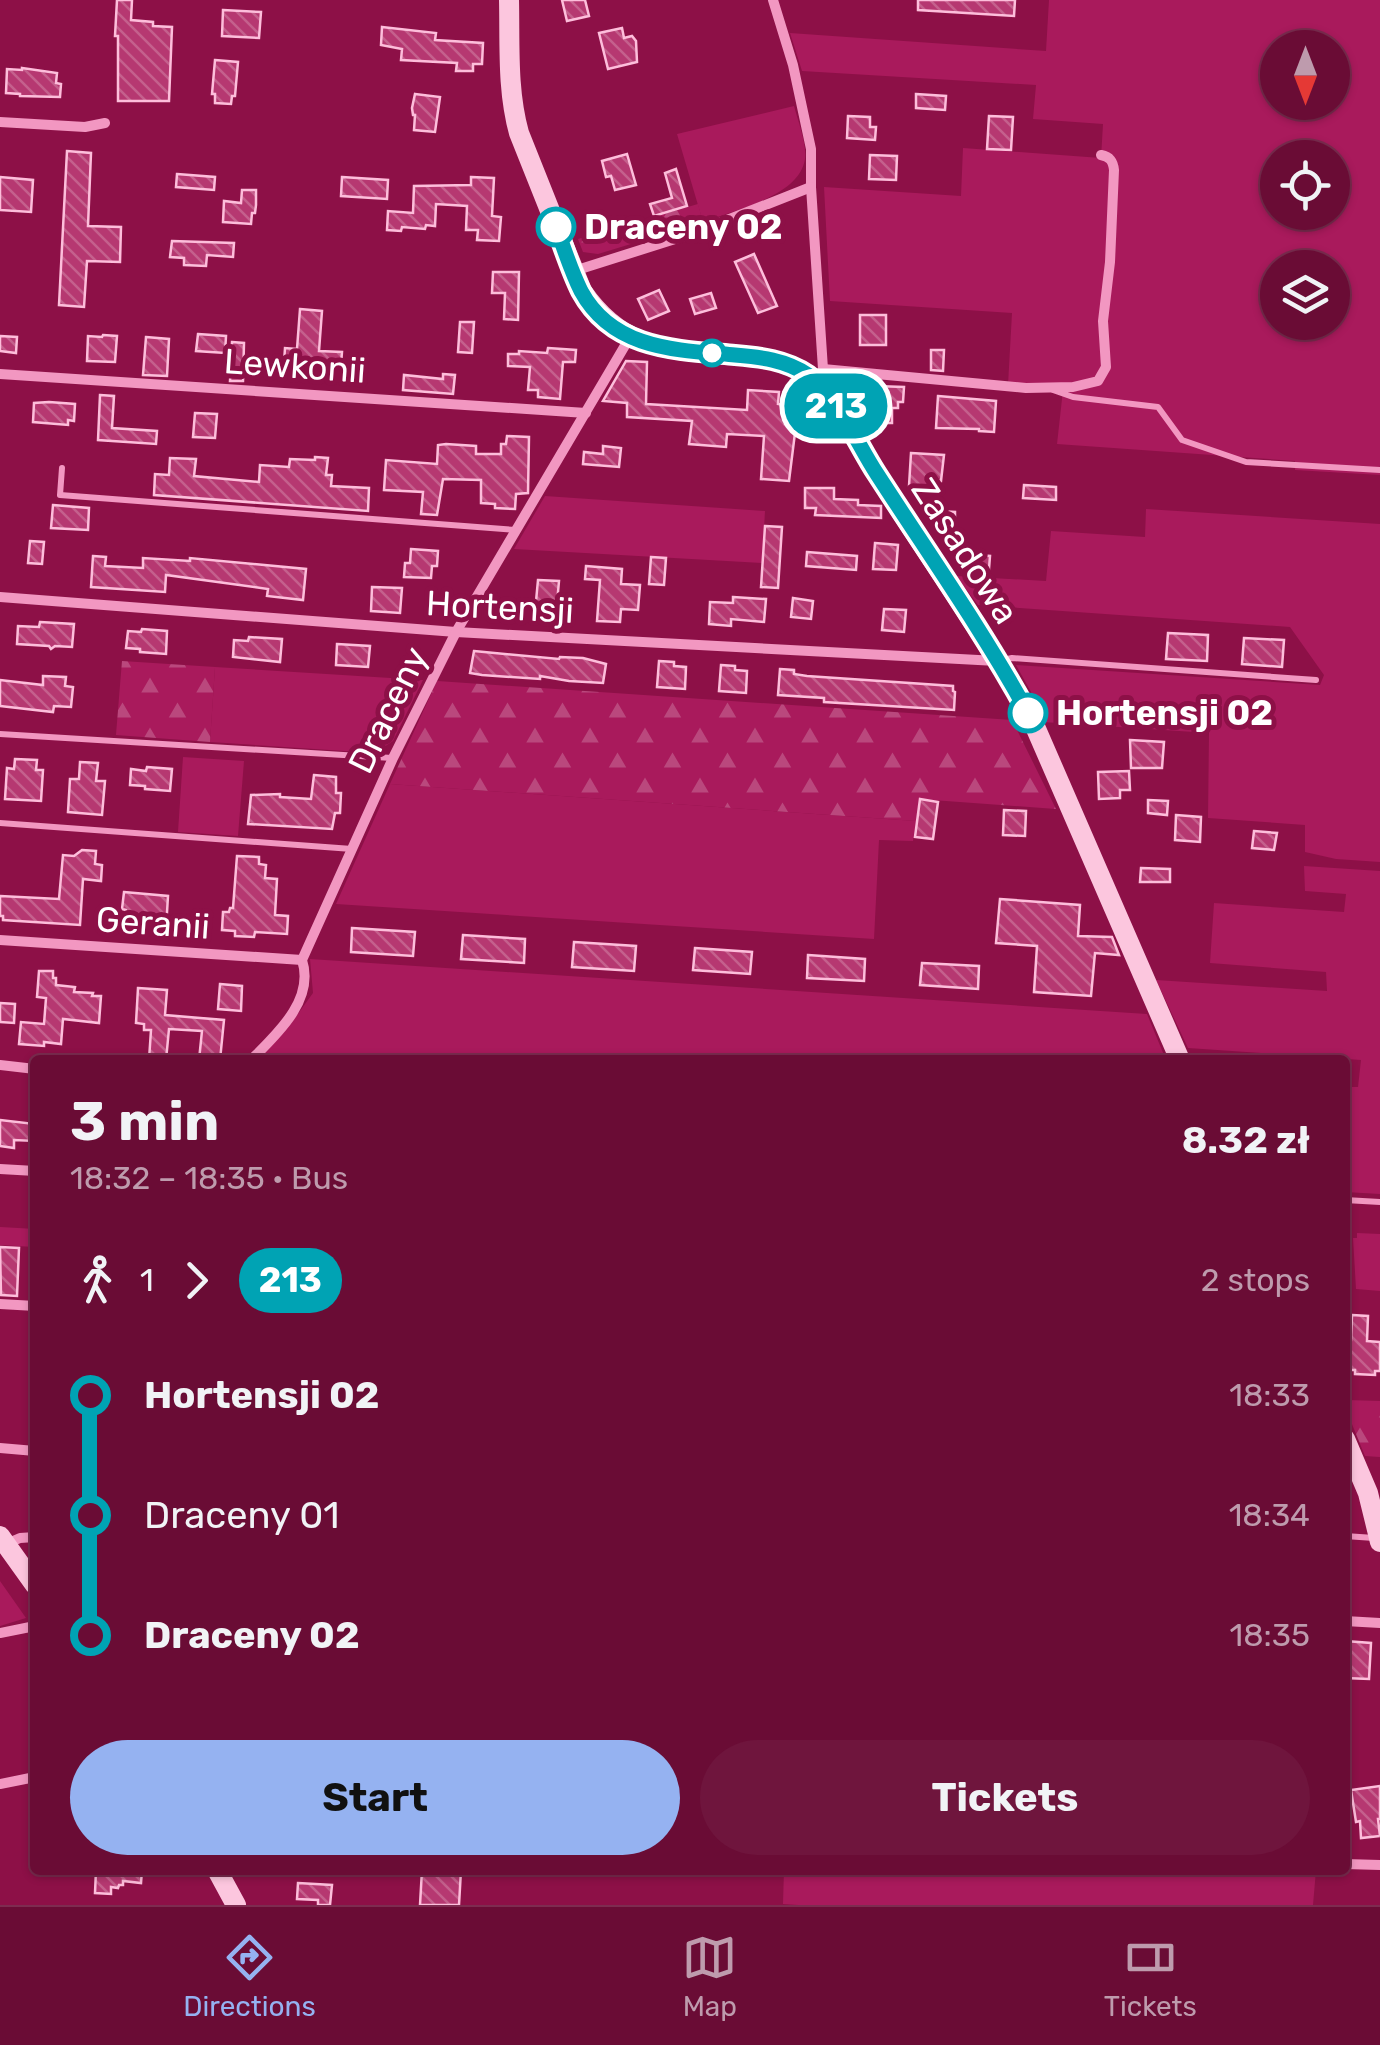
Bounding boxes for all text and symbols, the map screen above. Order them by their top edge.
north arrow [1260,30,1350,120]
map controls [1260,30,1350,340]
button: locate [1260,140,1350,230]
place label: Draceny 02 [584,206,783,248]
marker: Draceny 02 [537,208,575,246]
button: layers [1260,250,1350,340]
street label: Lewkonii [223,340,367,392]
unlabelled marker [699,340,725,366]
line badge: 213 [778,374,894,438]
text: 213 [804,385,868,427]
street label: Zasadowa [903,470,1027,632]
street label: Hortensji [425,582,575,632]
street label: Draceny [339,640,437,780]
place label: Hortensji 02 [1056,692,1273,734]
marker: Hortensji 02 [1009,694,1047,732]
street label: Geranii [95,898,211,948]
text: 3 min [70,1089,219,1154]
text: 8.32 zł [1182,1117,1310,1163]
text: 18:32 – 18:35 · Bus [70,1159,348,1197]
icon: walk [70,1253,125,1308]
icon: forward [169,1253,224,1308]
text: 213 [259,1259,322,1301]
text: 1 [140,1261,154,1299]
text: 2 stops [1201,1261,1310,1299]
text: Hortensji 02 [144,1372,380,1418]
text: 18:33 [1229,1376,1310,1414]
text: Draceny 01 [144,1492,340,1538]
text: 18:34 [1229,1496,1310,1534]
text: Draceny 02 [144,1612,360,1658]
text: 18:35 [1230,1616,1310,1654]
button: Start [70,1740,680,1855]
button: Tickets [700,1740,1310,1855]
tab: Directions [183,1930,316,2023]
tab: Map [682,1930,737,2023]
tab: Tickets [1104,1930,1197,2023]

